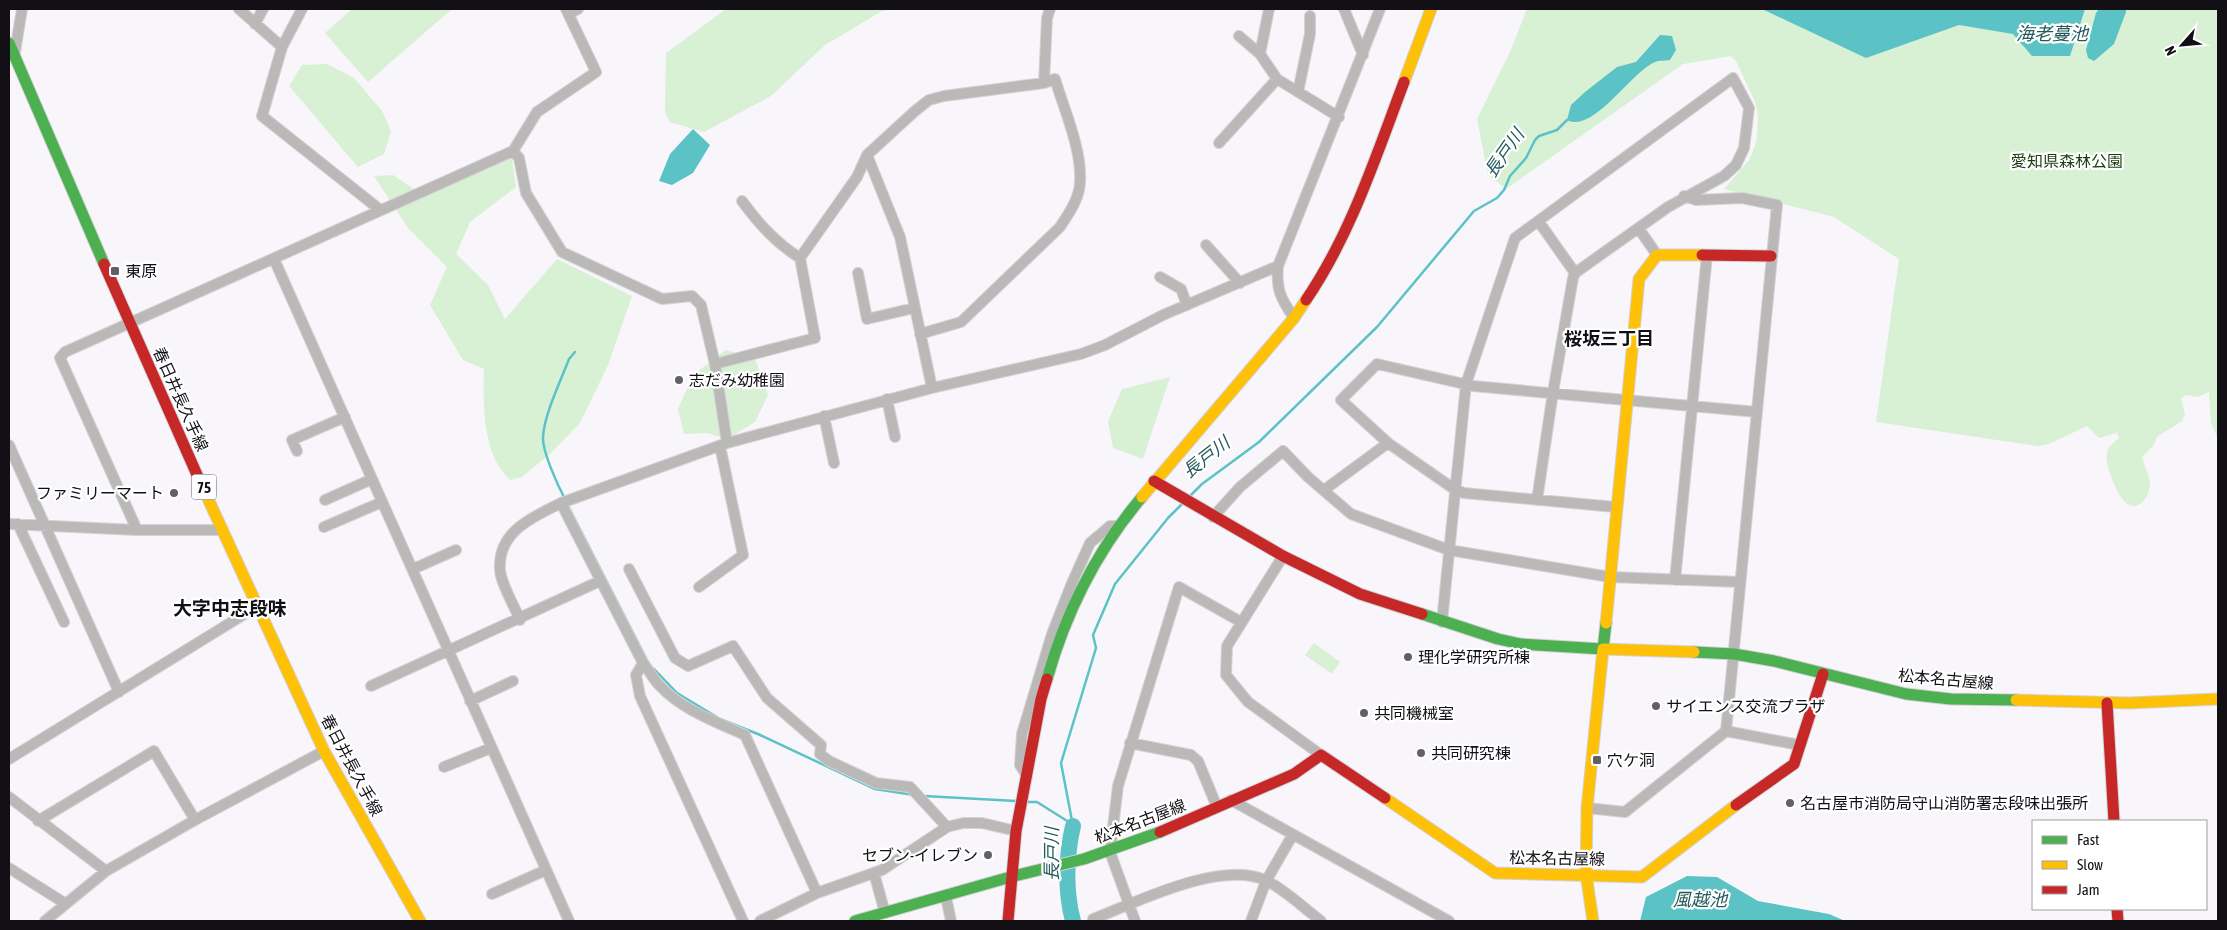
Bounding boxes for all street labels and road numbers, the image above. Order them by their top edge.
street label: 春日井長久手線 [150,344,212,454]
road number: 75 [192,474,216,500]
street label: 松本名古屋線 [1897,666,1995,692]
street label: 春日井長久手線 [318,711,386,819]
street label: 松本名古屋線 [1092,795,1188,847]
street label: 松本名古屋線 [1509,848,1605,868]

